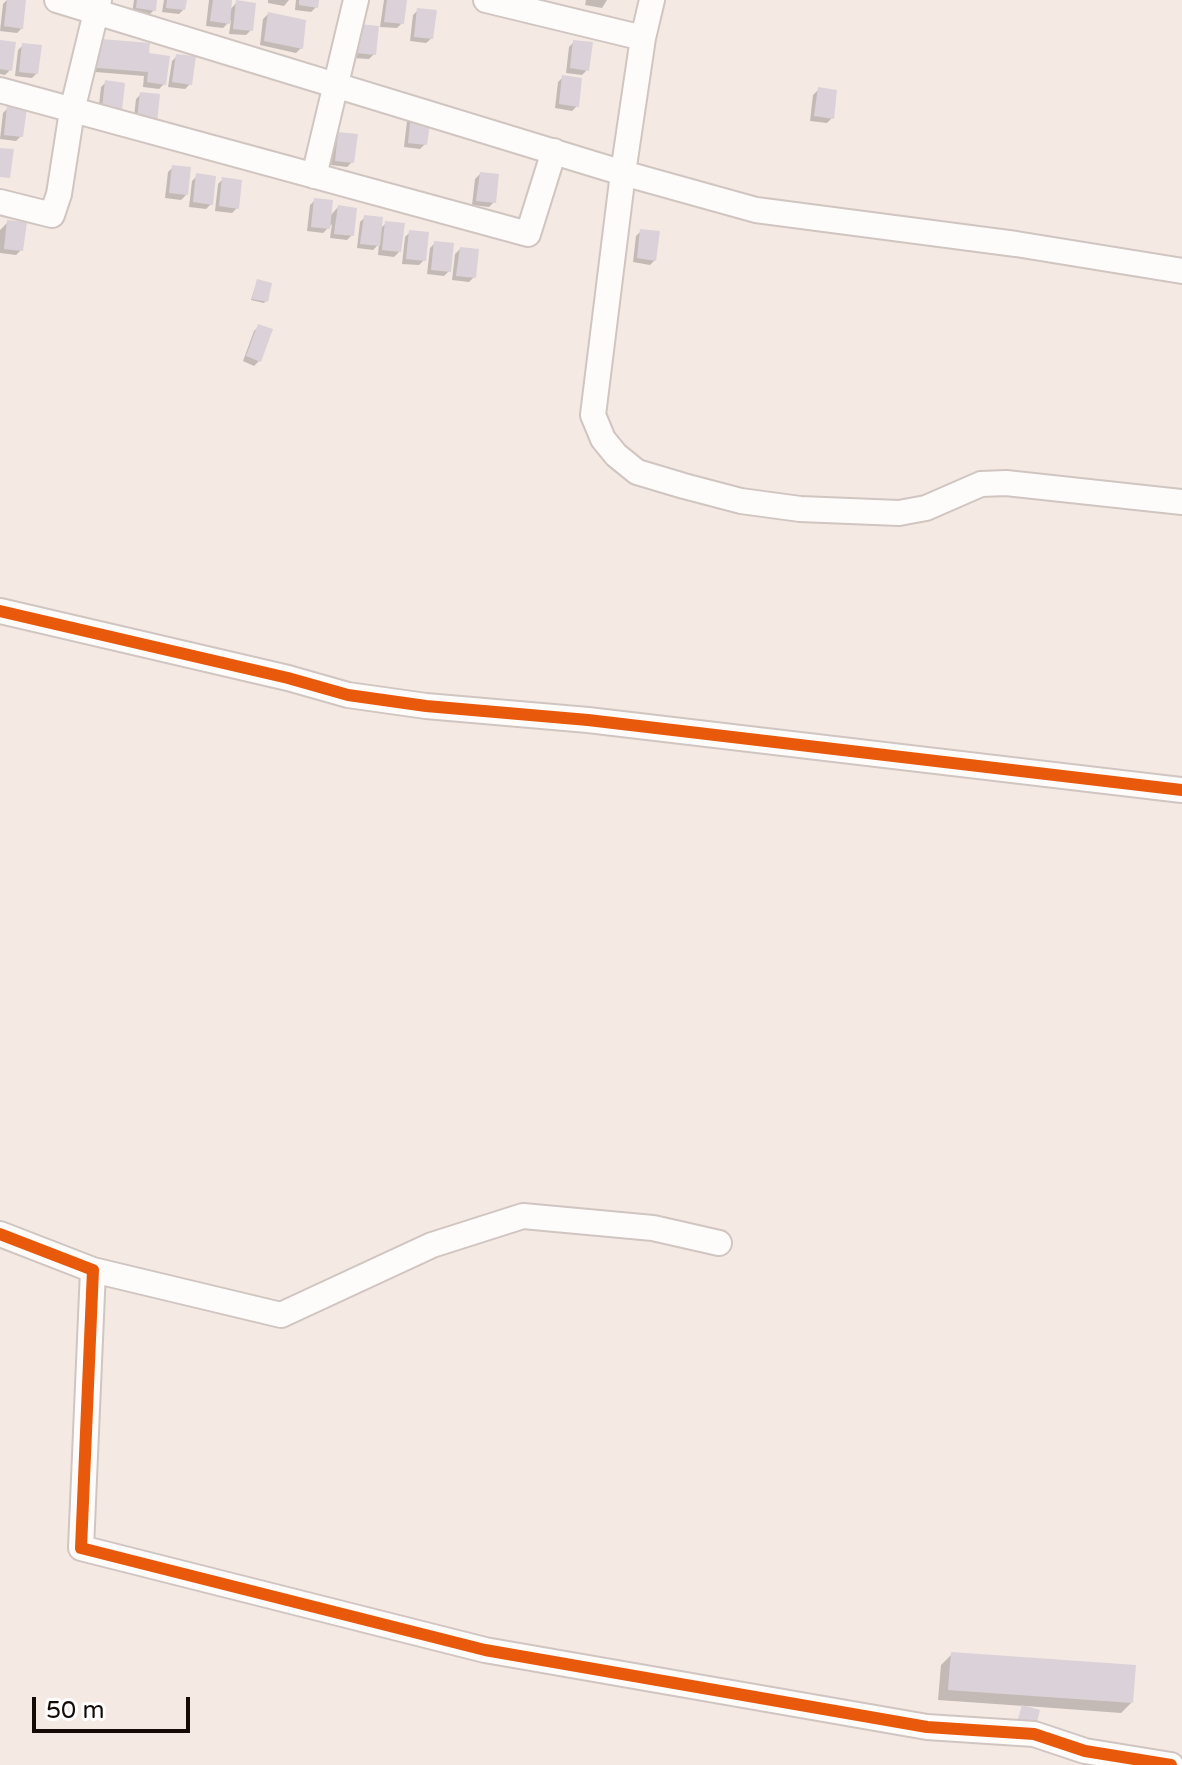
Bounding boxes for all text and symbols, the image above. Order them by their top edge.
scale bar [36,1681,194,1731]
text: 50 m [46,1696,104,1725]

